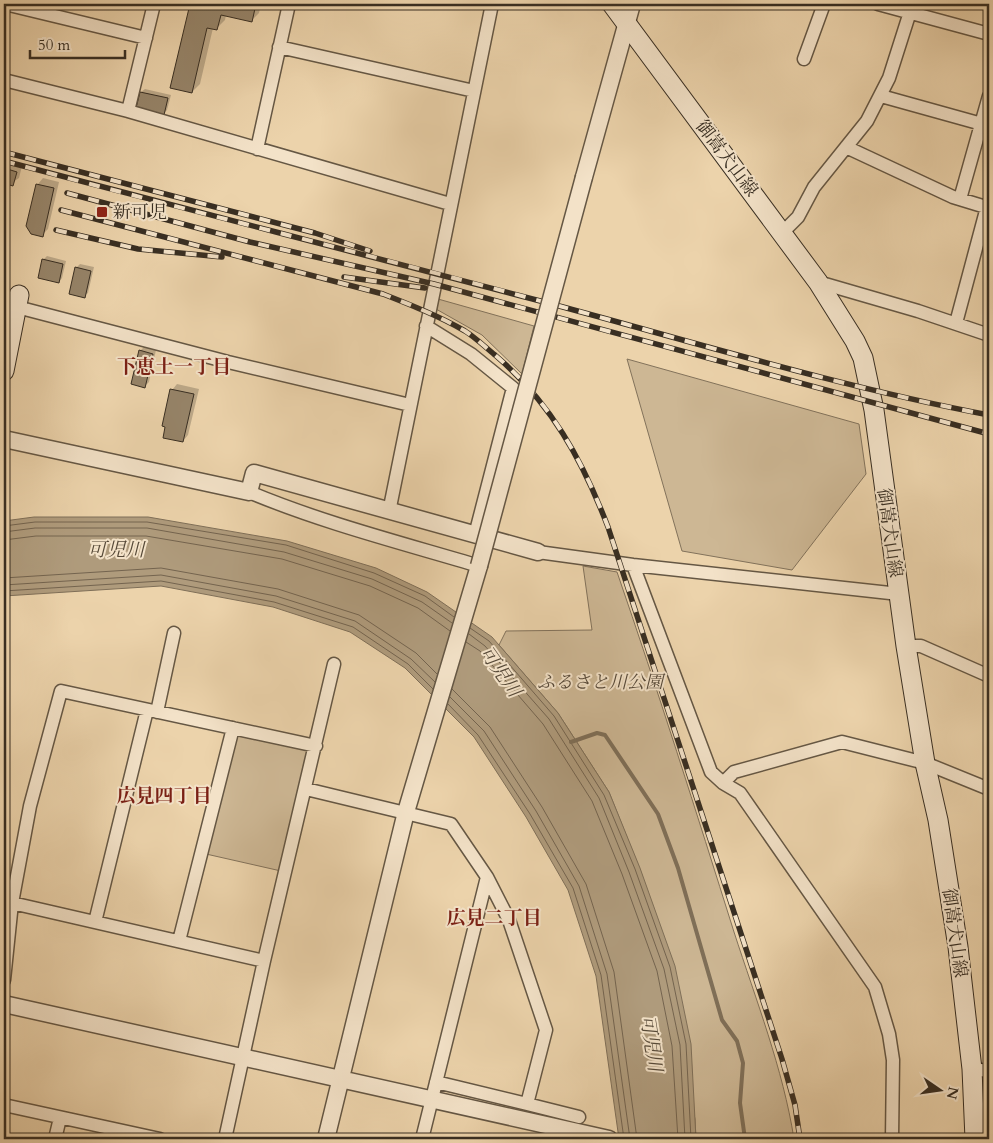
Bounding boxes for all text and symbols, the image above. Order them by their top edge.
scale bar [30,28,125,60]
text: 50 m [38,35,70,55]
street label: 御嵩犬山線 [690,115,764,202]
place label: 新可児 [113,200,167,225]
marker: 新可児 [95,205,109,219]
district label: 下恵土一丁目 [117,354,231,380]
street label: 御嵩犬山線 [871,487,908,579]
water label: 可児川 [87,537,146,563]
water label: 可児川 [473,641,528,704]
park label: ふるさと川公園 [537,670,666,695]
district label: 広見四丁目 [116,783,212,809]
street label: 御嵩犬山線 [936,887,973,979]
district label: 広見二丁目 [446,905,542,931]
water label: 可児川 [634,1013,669,1075]
north arrow [916,1066,966,1116]
text: N [942,1085,963,1101]

